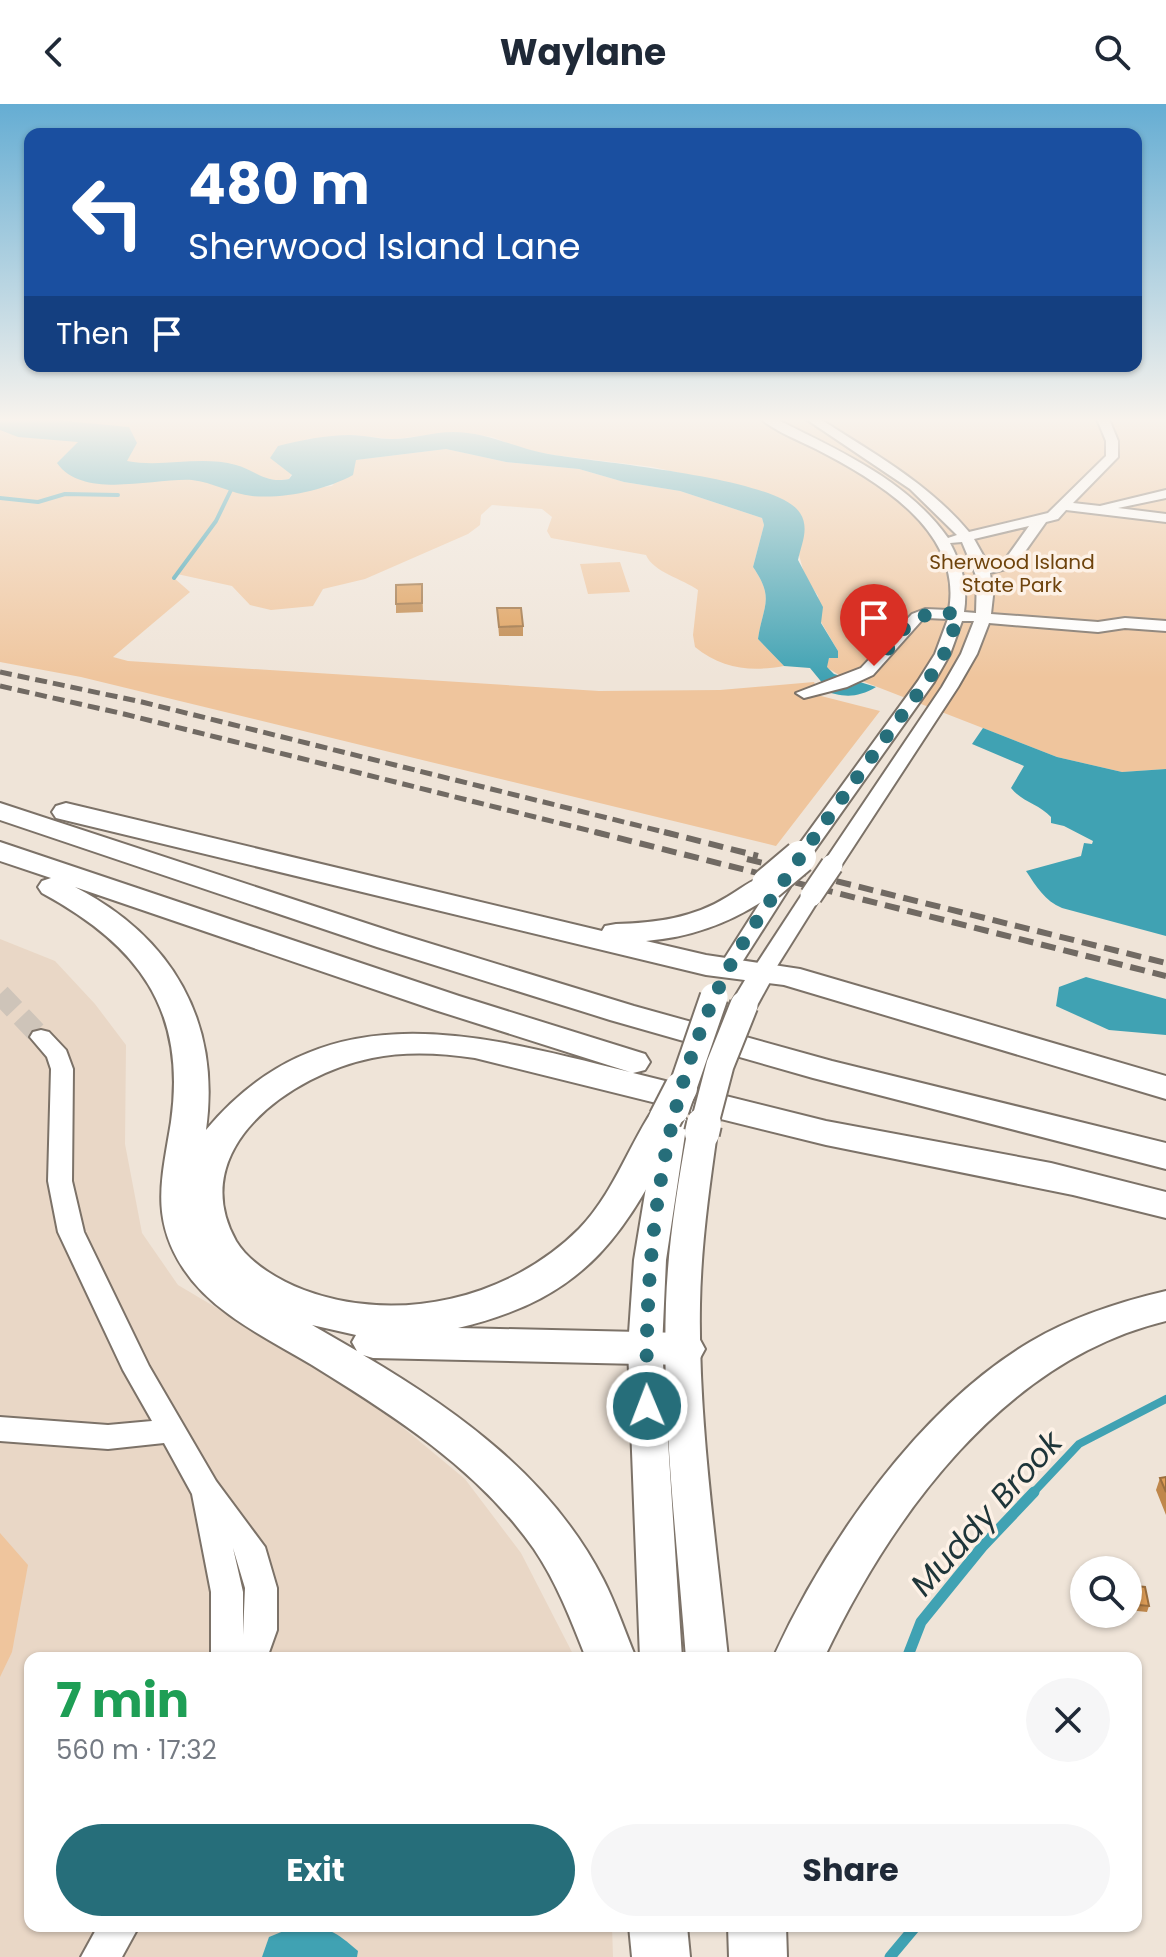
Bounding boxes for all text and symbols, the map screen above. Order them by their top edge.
text: Waylane [500,27,666,78]
icon: back [32,30,76,74]
icon: search [1090,30,1134,74]
text: 480 m [188,145,370,224]
icon: left [56,160,160,264]
text: Sherwood Island Lane [188,221,581,272]
text: Then [56,312,129,355]
icon: arrive [145,312,189,356]
park label: Sherwood Island State Park [929,548,1095,599]
pin [840,584,908,666]
icon: arrive [852,596,896,640]
position arrow [605,1364,689,1448]
water label: Muddy Brook [900,1420,1073,1605]
map controls [1070,1556,1142,1628]
button: search [1070,1556,1142,1628]
text: 7 min [56,1667,189,1734]
button: close [1026,1678,1110,1762]
text: 560 m · 17:32 [56,1732,217,1768]
button: Exit [56,1824,575,1916]
button: Share [591,1824,1110,1916]

